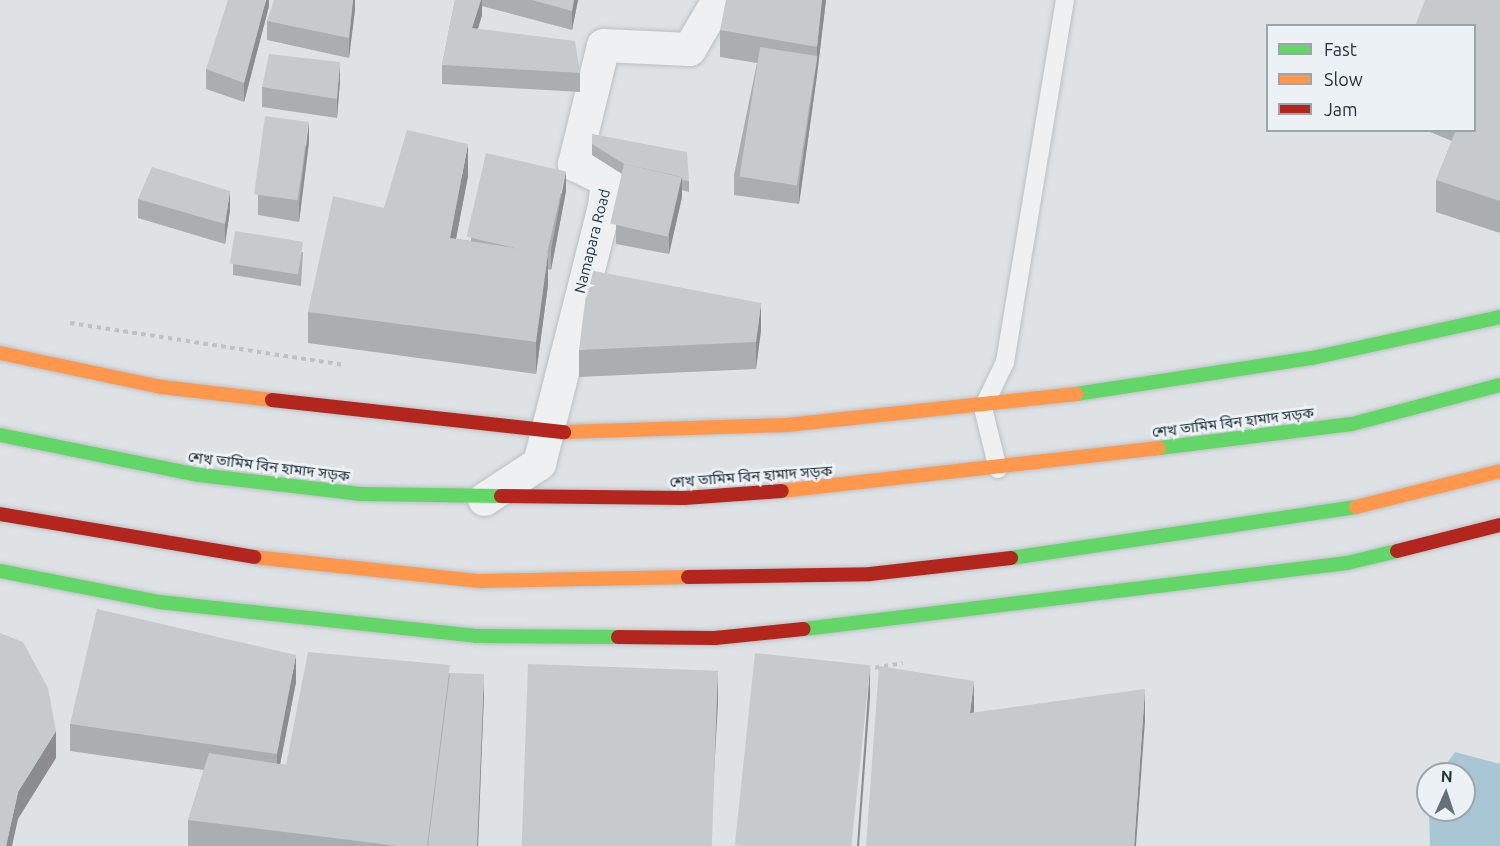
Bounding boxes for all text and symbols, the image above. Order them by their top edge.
legend [1266,24,1476,132]
text: Fast [1324,39,1357,59]
text: Slow [1324,69,1363,89]
text: Jam [1324,99,1358,119]
street label: Namapara Road [570,187,614,295]
street label: শেখ তামিম বিন হামাদ সড়ক [1151,403,1315,441]
street label: শেখ তামিম বিন হামাদ সড়ক [187,447,351,485]
street label: শেখ তামিম বিন হামাদ সড়ক [669,461,833,491]
north arrow [1416,762,1476,822]
text: N [1440,767,1453,785]

